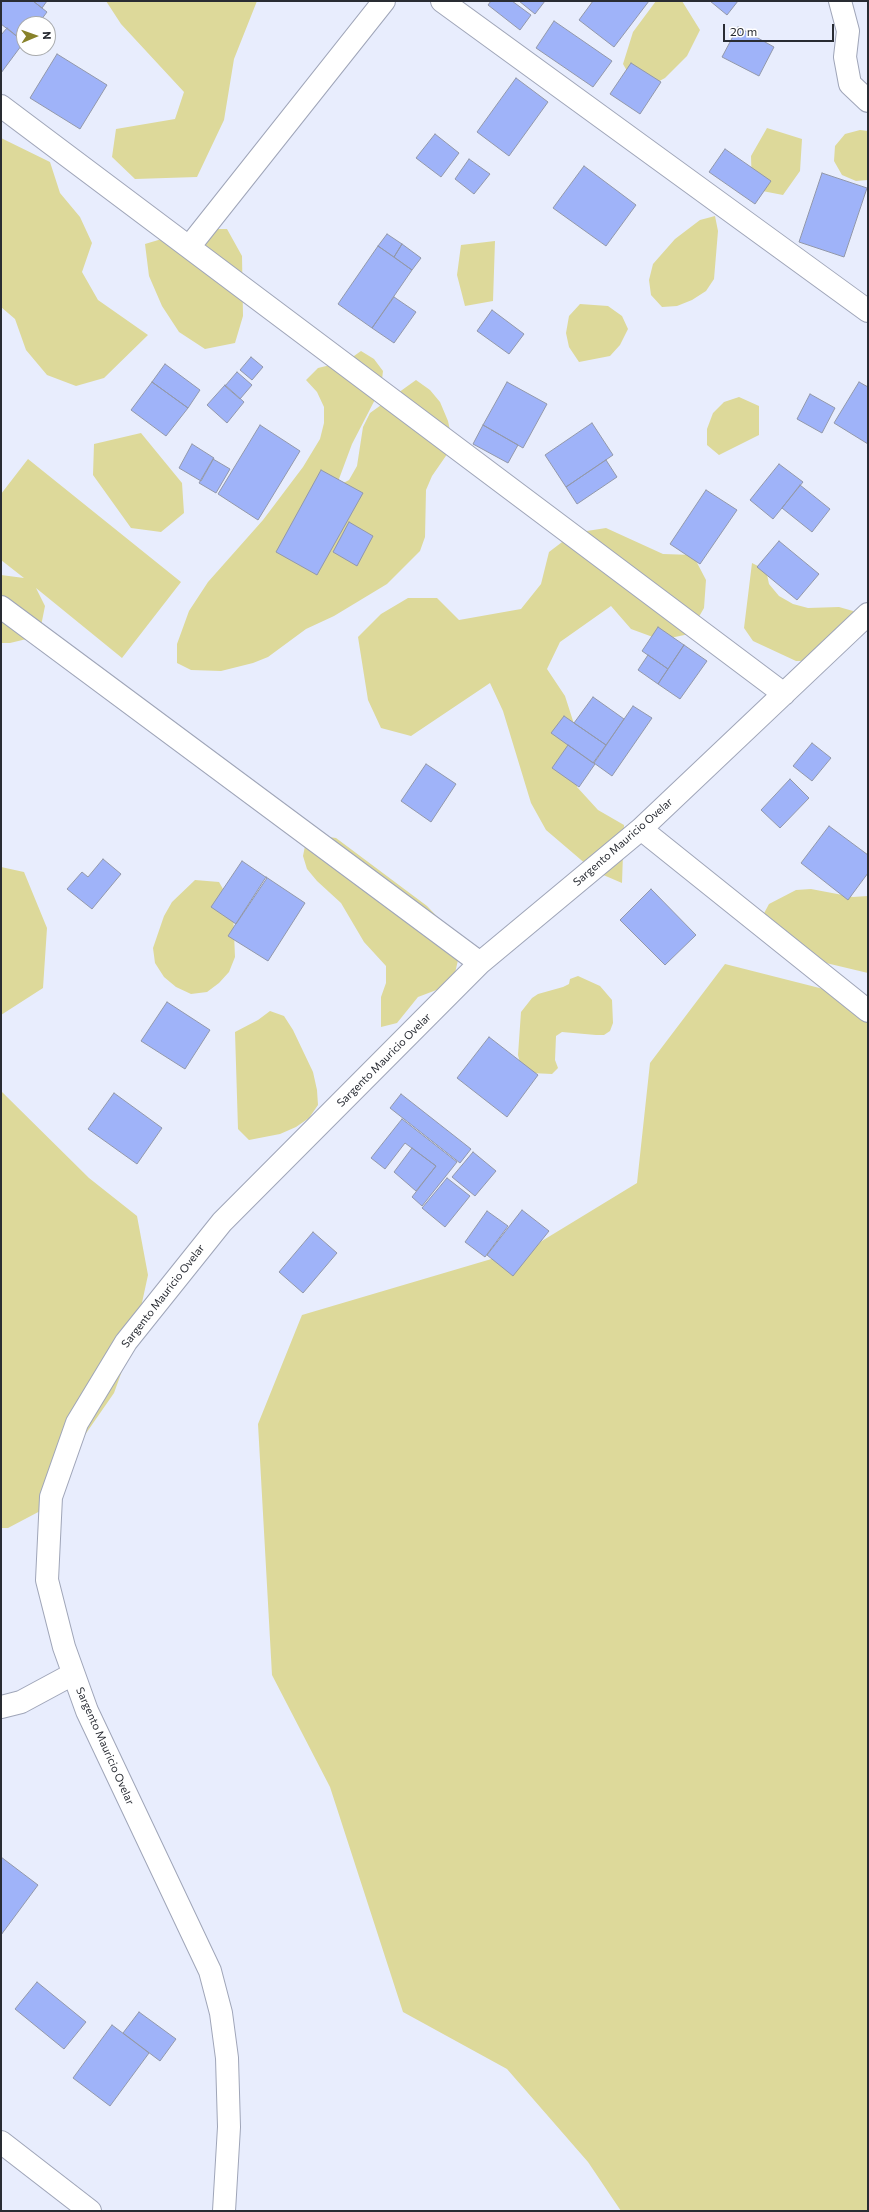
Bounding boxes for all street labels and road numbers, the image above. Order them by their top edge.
street label: Sargento Mauricio Ovelar [571,795,675,889]
street label: Sargento Mauricio Ovelar [334,1010,434,1110]
street label: Sargento Mauricio Ovelar [119,1242,207,1350]
street label: Sargento Mauricio Ovelar [73,1685,137,1807]

